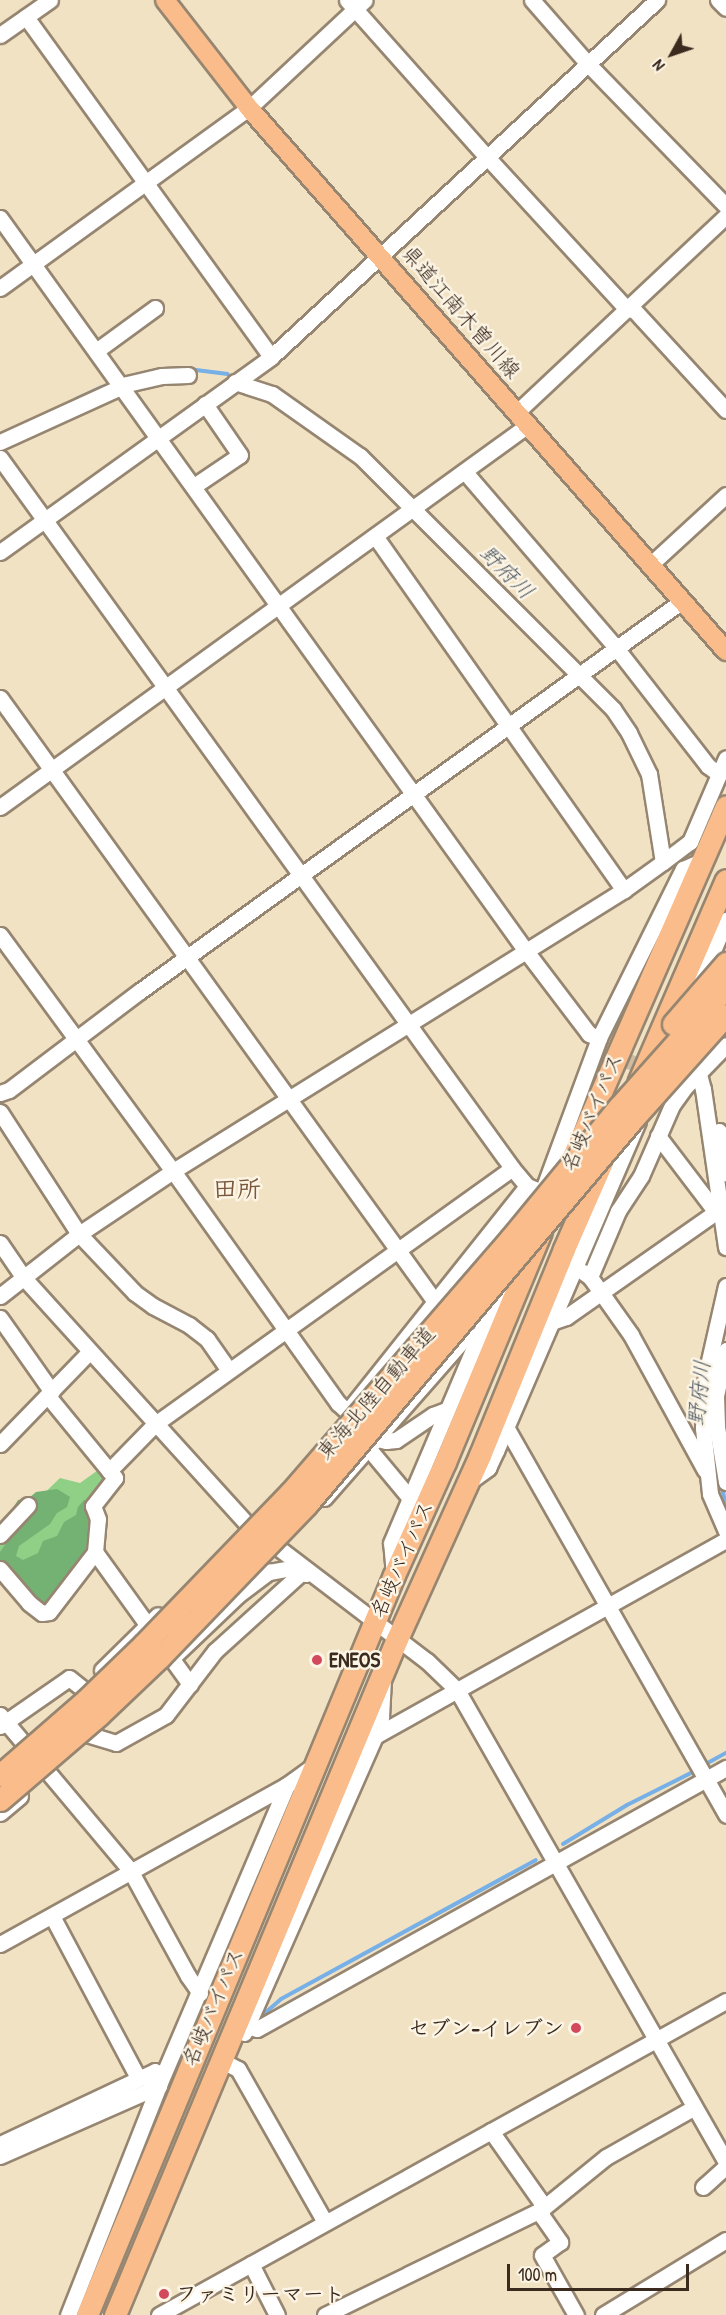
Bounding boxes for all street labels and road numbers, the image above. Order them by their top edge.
street label: 県道江南木曽川線 [396,240,526,384]
street label: 名岐バイパス [556,1049,628,1175]
street label: 東海北陸自動車道 [311,1321,441,1465]
street label: 名岐バイパス [365,1496,439,1622]
street label: 名岐バイパス [177,1944,249,2070]

